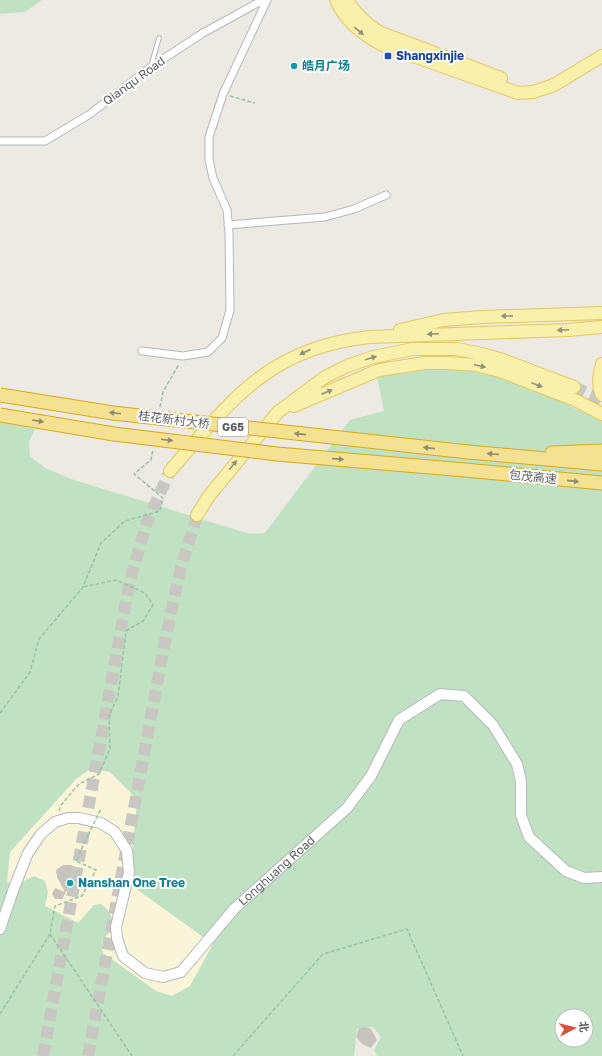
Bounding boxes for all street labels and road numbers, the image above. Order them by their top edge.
street label: Qianqu Road [100,53,168,108]
street label: 桂花新村大桥 [137,408,211,431]
road number: G65 [218,418,248,436]
street label: 包茂高速 [508,467,558,486]
street label: Longhuang Road [235,832,318,908]

